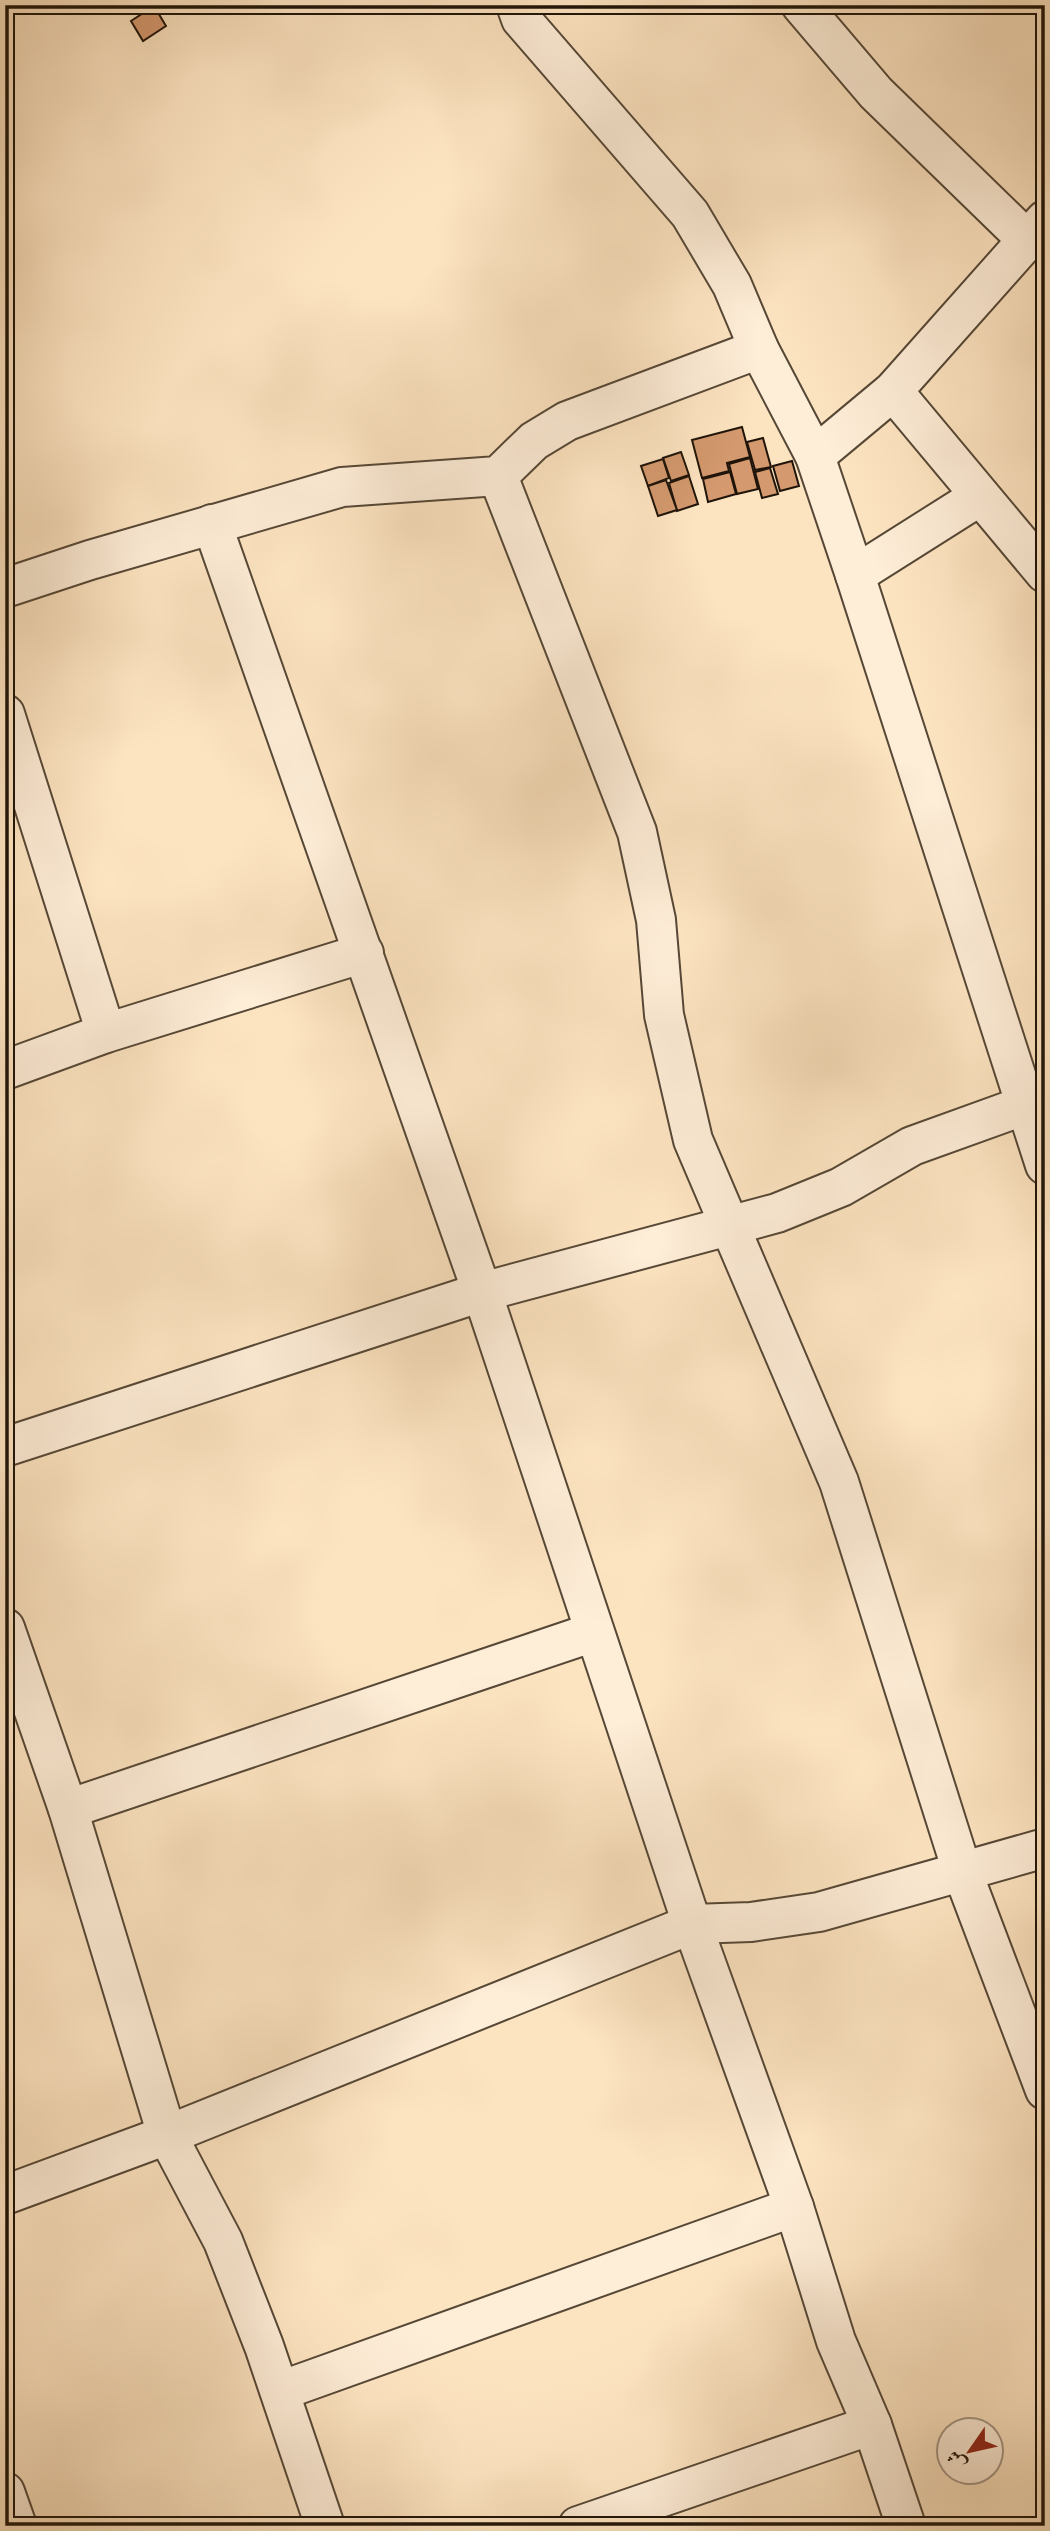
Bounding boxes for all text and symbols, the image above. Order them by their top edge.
north arrow [934,2416,1004,2486]
text: ش [942,2445,973,2474]

